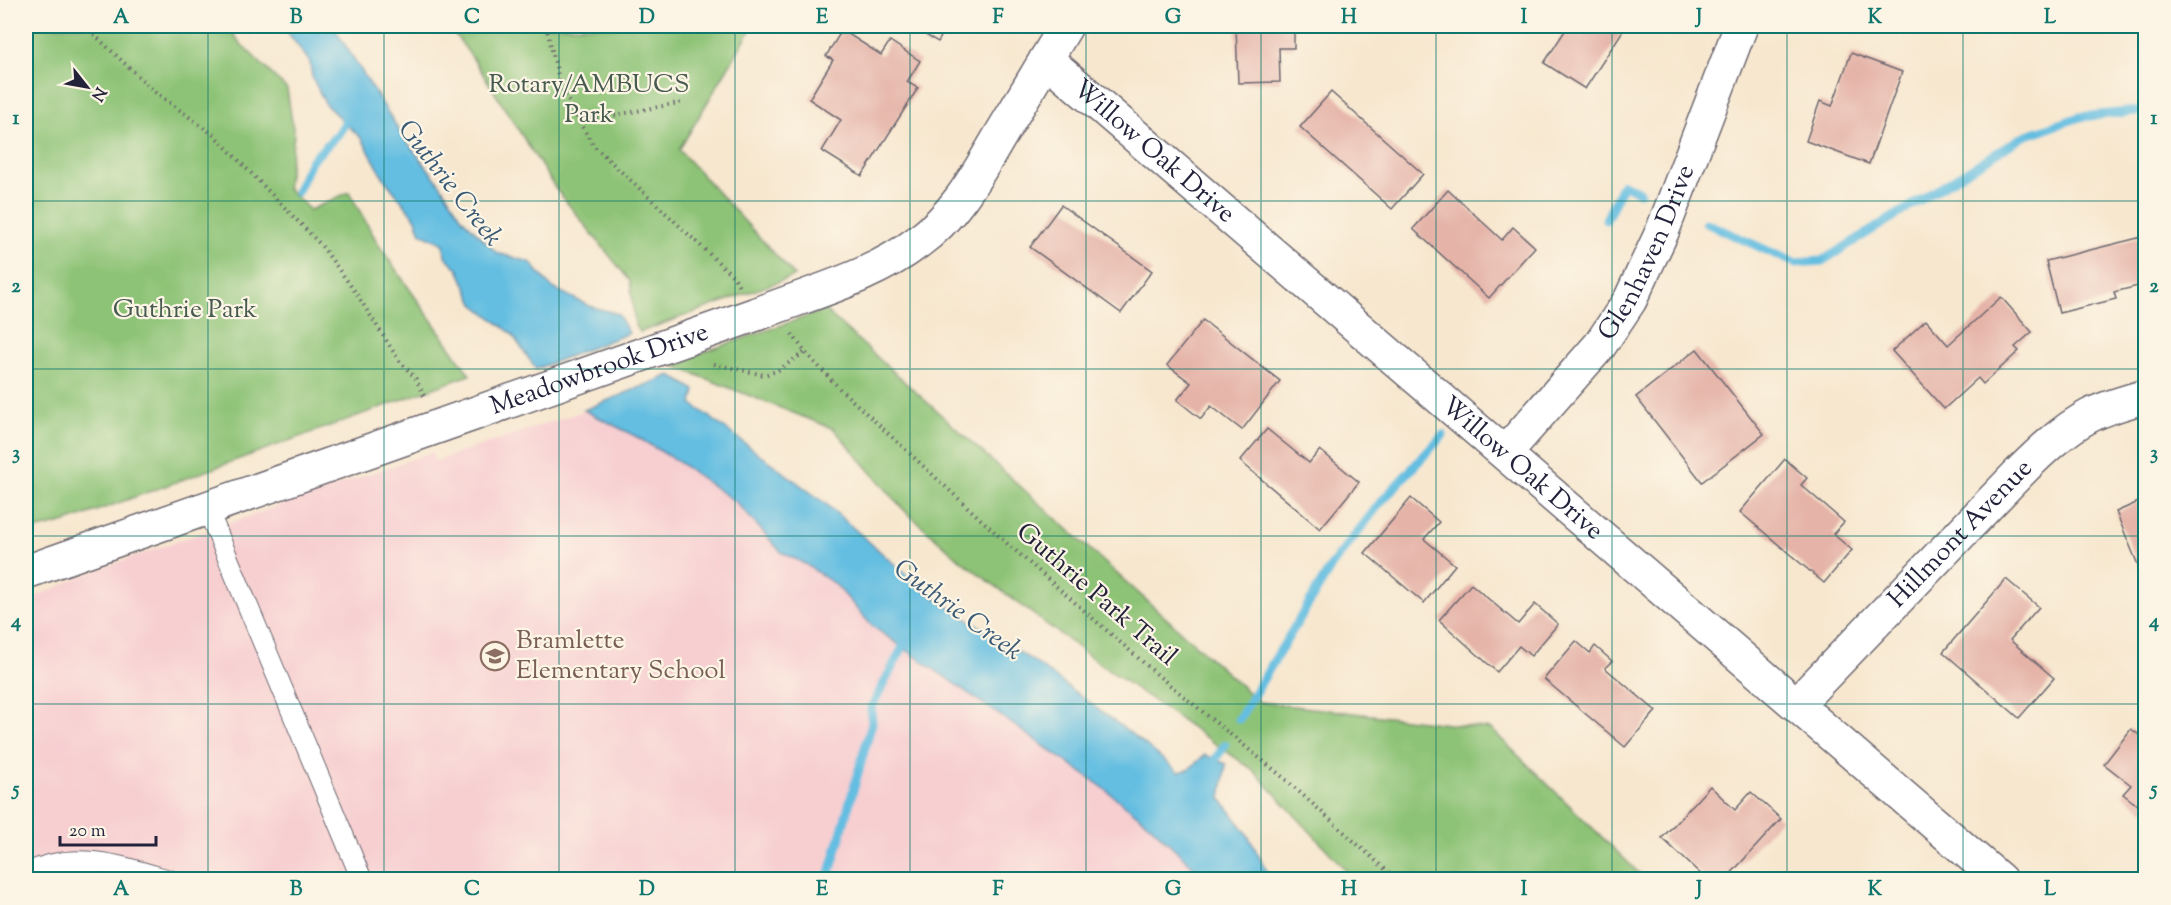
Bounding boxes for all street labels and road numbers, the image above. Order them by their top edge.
street label: Willow Oak Drive [1064,71,1243,232]
street label: Glenhaven Drive [1589,160,1705,348]
street label: Meadowbrook Drive [485,314,713,425]
street label: Willow Oak Drive [1433,388,1611,549]
street label: Hillmont Avenue [1880,451,2041,617]
street label: Guthrie Park Trail [1007,515,1185,675]

